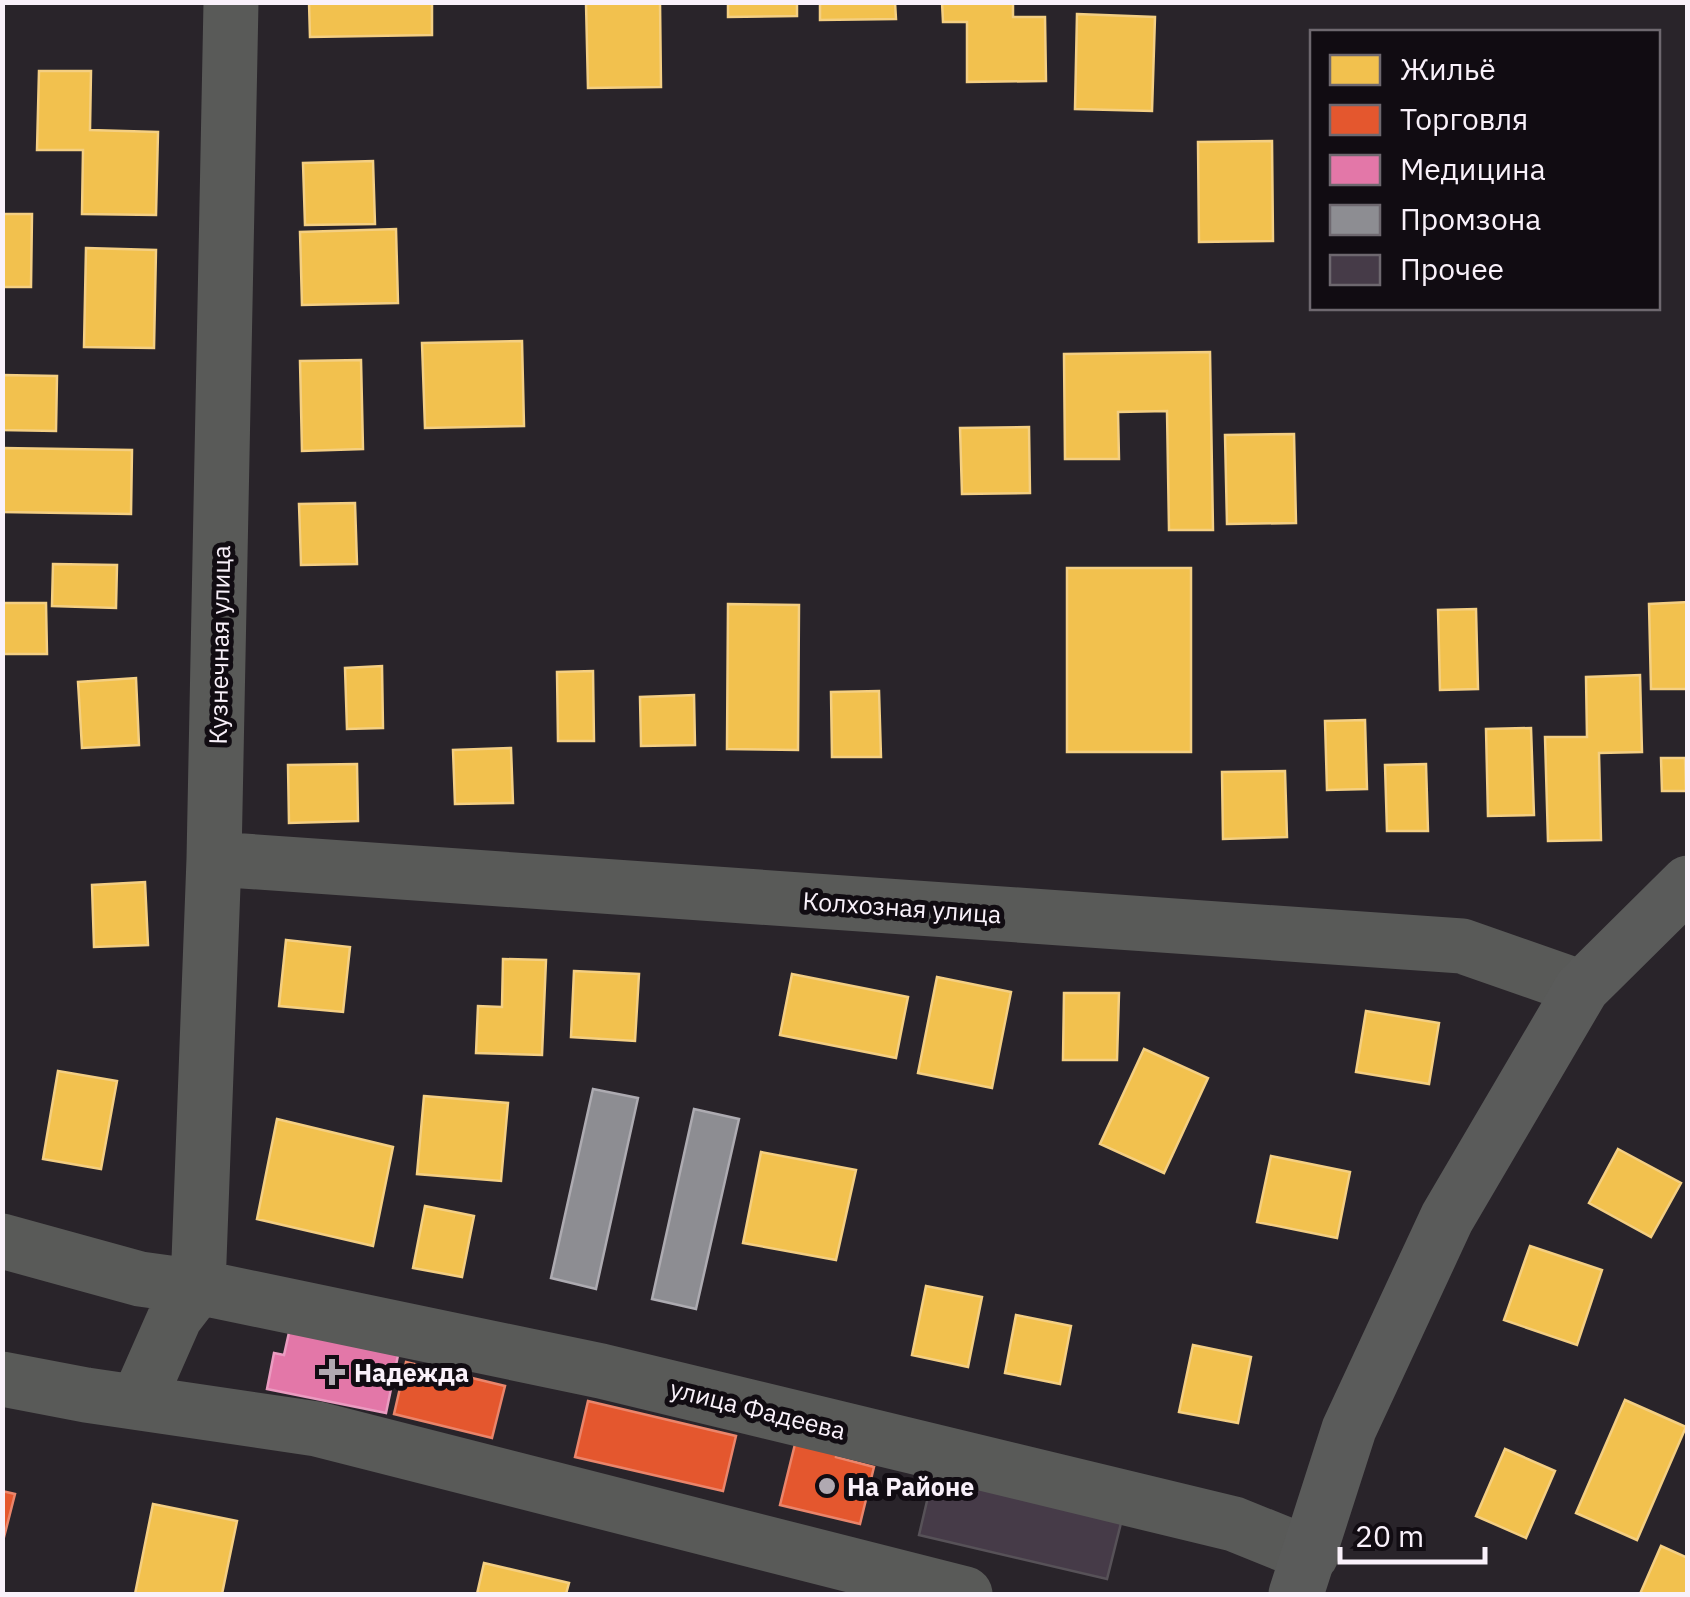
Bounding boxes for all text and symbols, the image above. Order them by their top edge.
legend [1310,30,1660,310]
text: Жильё [1400,49,1496,88]
text: Торговля [1400,99,1528,138]
text: Медицина [1400,149,1546,188]
text: Промзона [1400,199,1541,238]
text: Прочее [1400,249,1504,288]
street label: Кузнечная улица [201,545,237,745]
street label: Колхозная улица [801,884,1003,930]
place label: Надежда [354,1356,469,1389]
marker: Надежда [319,1359,345,1385]
street label: улица Фадеева [667,1371,849,1447]
place label: На Районе [847,1470,974,1503]
marker: На Районе [816,1475,838,1497]
scale bar [1340,1502,1485,1564]
text: 20 m [1355,1516,1424,1555]

